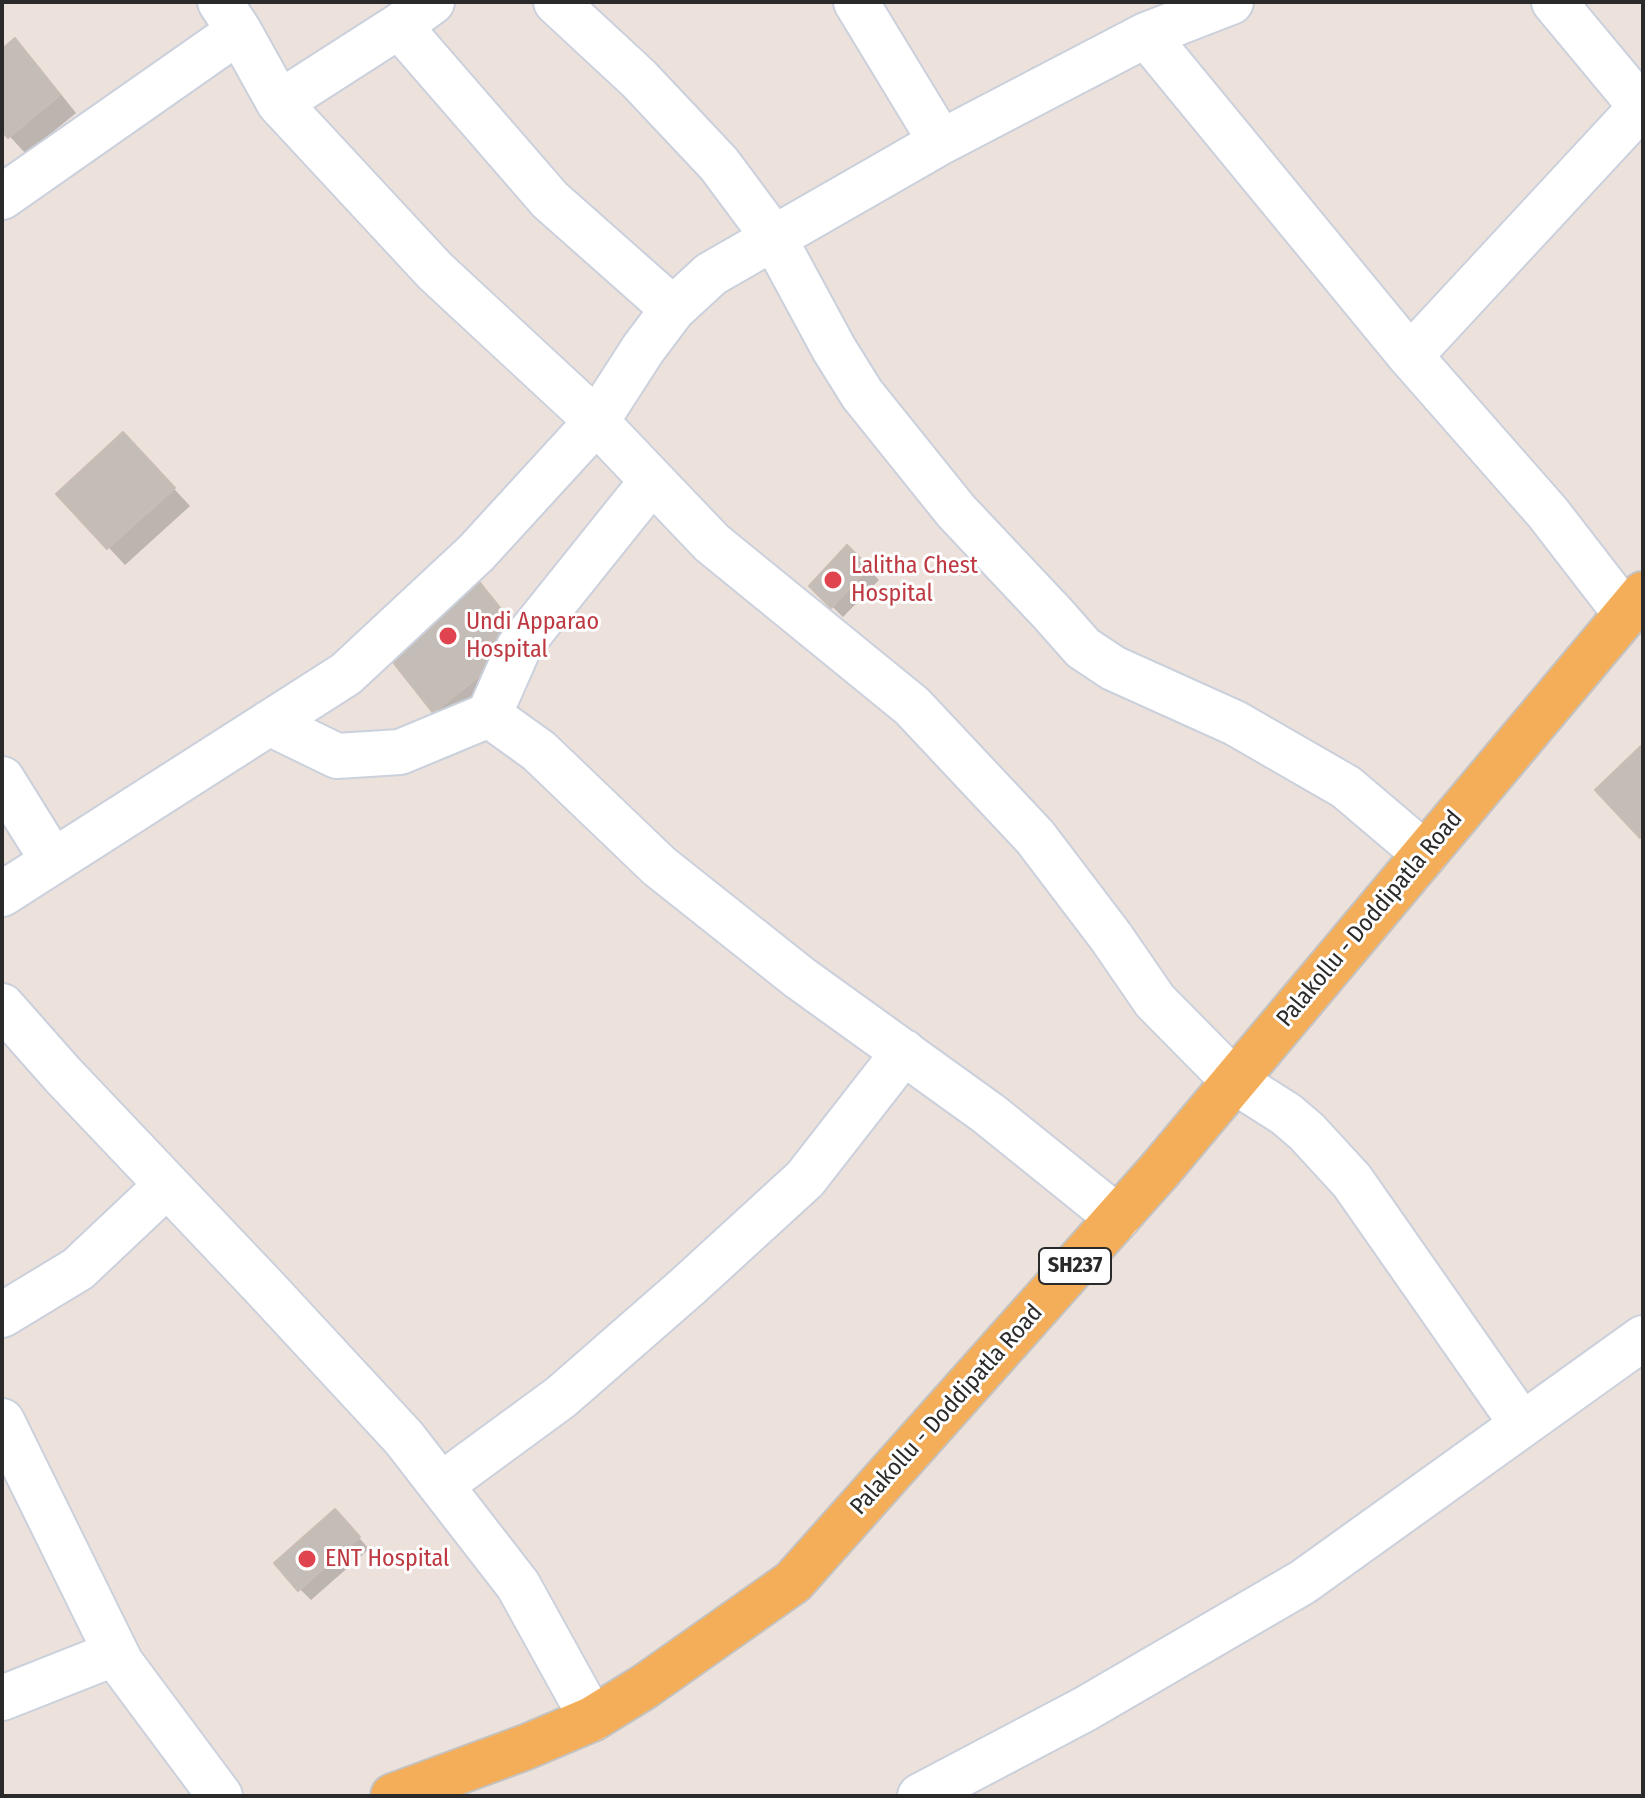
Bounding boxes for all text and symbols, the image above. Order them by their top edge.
place label: Lalitha Chest Hospital [851,552,978,608]
marker: Lalitha Chest Hospital [822,569,844,591]
place label: Undi Apparao Hospital [466,608,599,664]
marker: Undi Apparao Hospital [437,625,459,647]
street label: Palakollu - Doddipatla Road [1271,805,1469,1033]
road number: SH237 [1039,1248,1111,1284]
street label: Palakollu - Doddipatla Road [845,1299,1049,1521]
place label: ENT Hospital [325,1545,449,1573]
marker: ENT Hospital [296,1548,318,1570]

